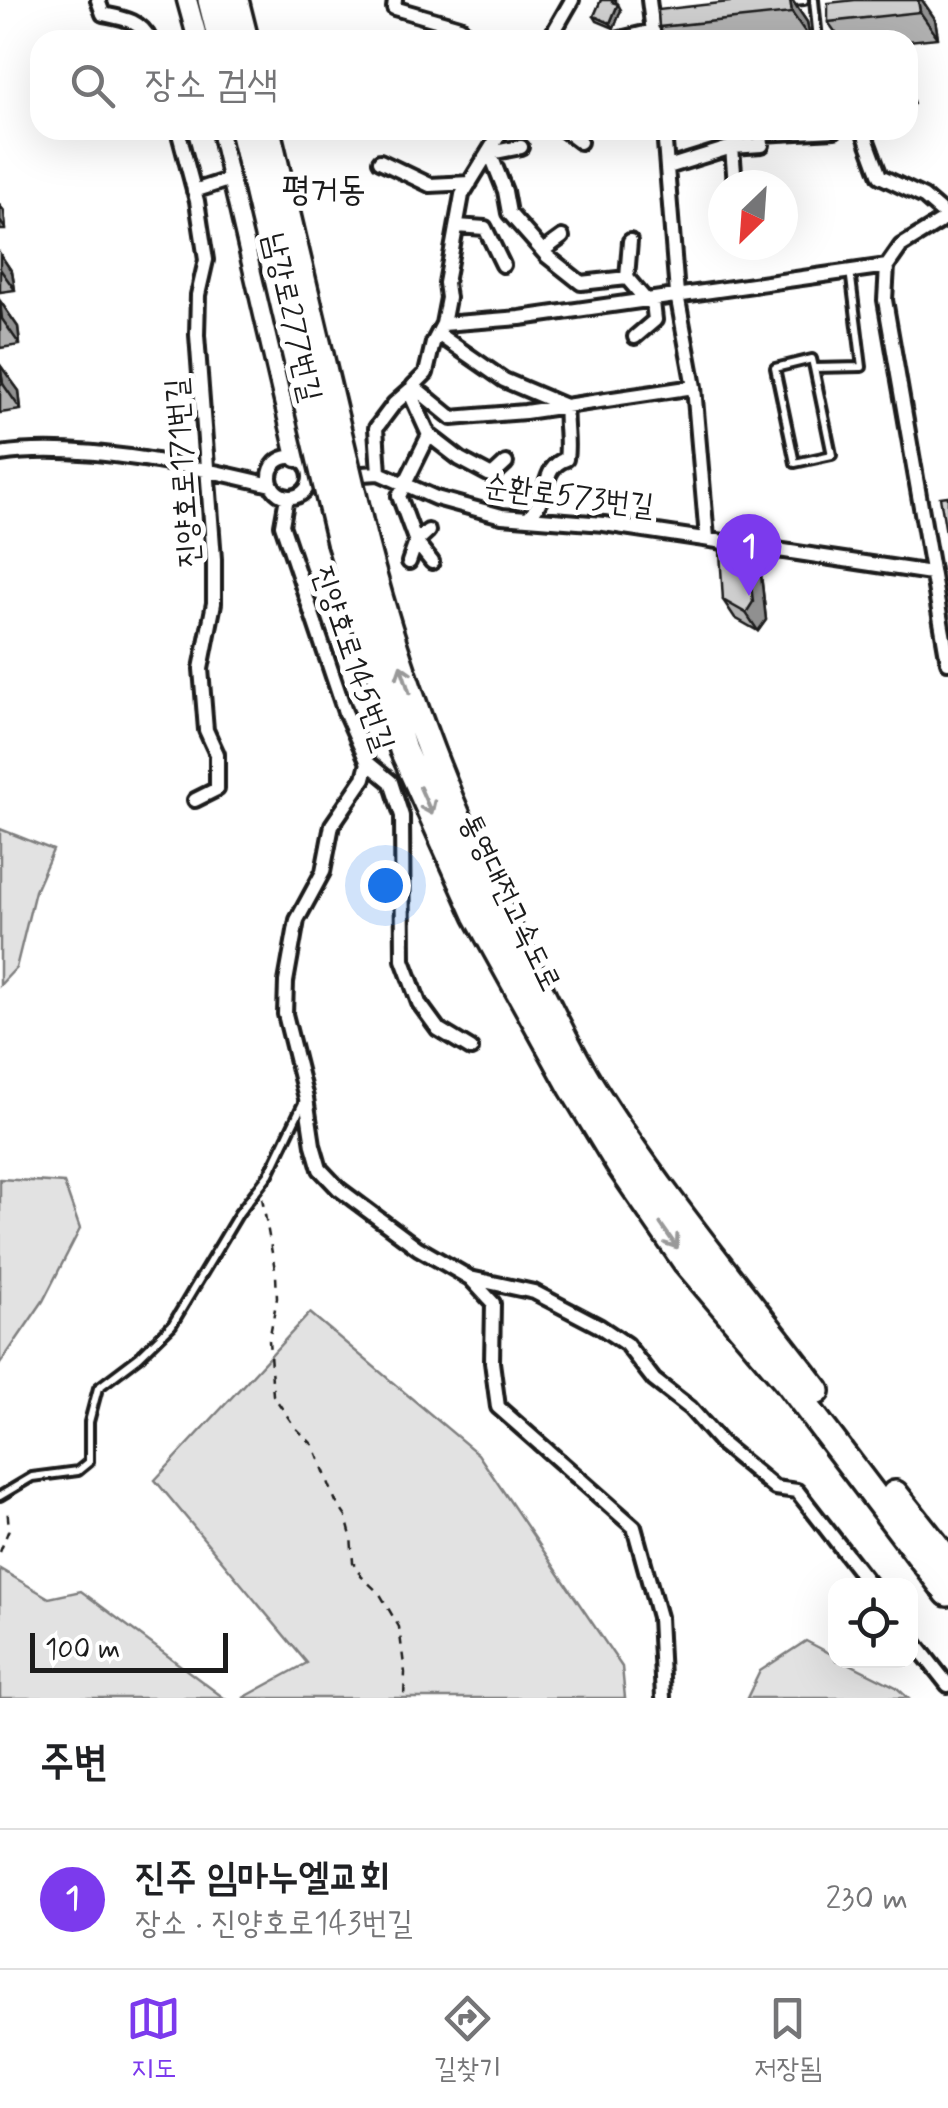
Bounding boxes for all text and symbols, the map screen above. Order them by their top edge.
search box [30,30,918,140]
icon: search [65,58,120,113]
text: 장소 검색 [145,61,278,110]
district label: 평거동 [282,167,366,213]
north arrow [708,170,798,260]
street label: 남강로277번길 [253,229,330,405]
street label: 진양호로171번길 [157,377,210,569]
street label: 순환로573번길 [482,467,656,526]
pin: 1 [716,514,782,596]
street label: 진양호로145번길 [303,561,403,756]
one-way arrow [395,664,413,696]
one-way arrow [418,785,436,816]
street label: 통영대전고속도로 [450,807,570,998]
your location [360,860,411,911]
one-way arrow [658,1222,679,1250]
map controls [828,1578,918,1668]
button: locate [828,1578,918,1668]
scale bar [30,1628,228,1672]
text: 100 m [45,1632,120,1669]
text: 주변 [40,1736,108,1791]
text: 진주 임마누엘교회 [135,1854,390,1903]
text: 1 [65,1878,80,1920]
text: 230 m [825,1878,908,1920]
text: 장소 · 진양호로143번길 [135,1903,413,1945]
tab: 지도 [126,1991,181,2088]
tab: 길찾기 [434,1991,501,2088]
tab: 저장됨 [754,1991,822,2088]

